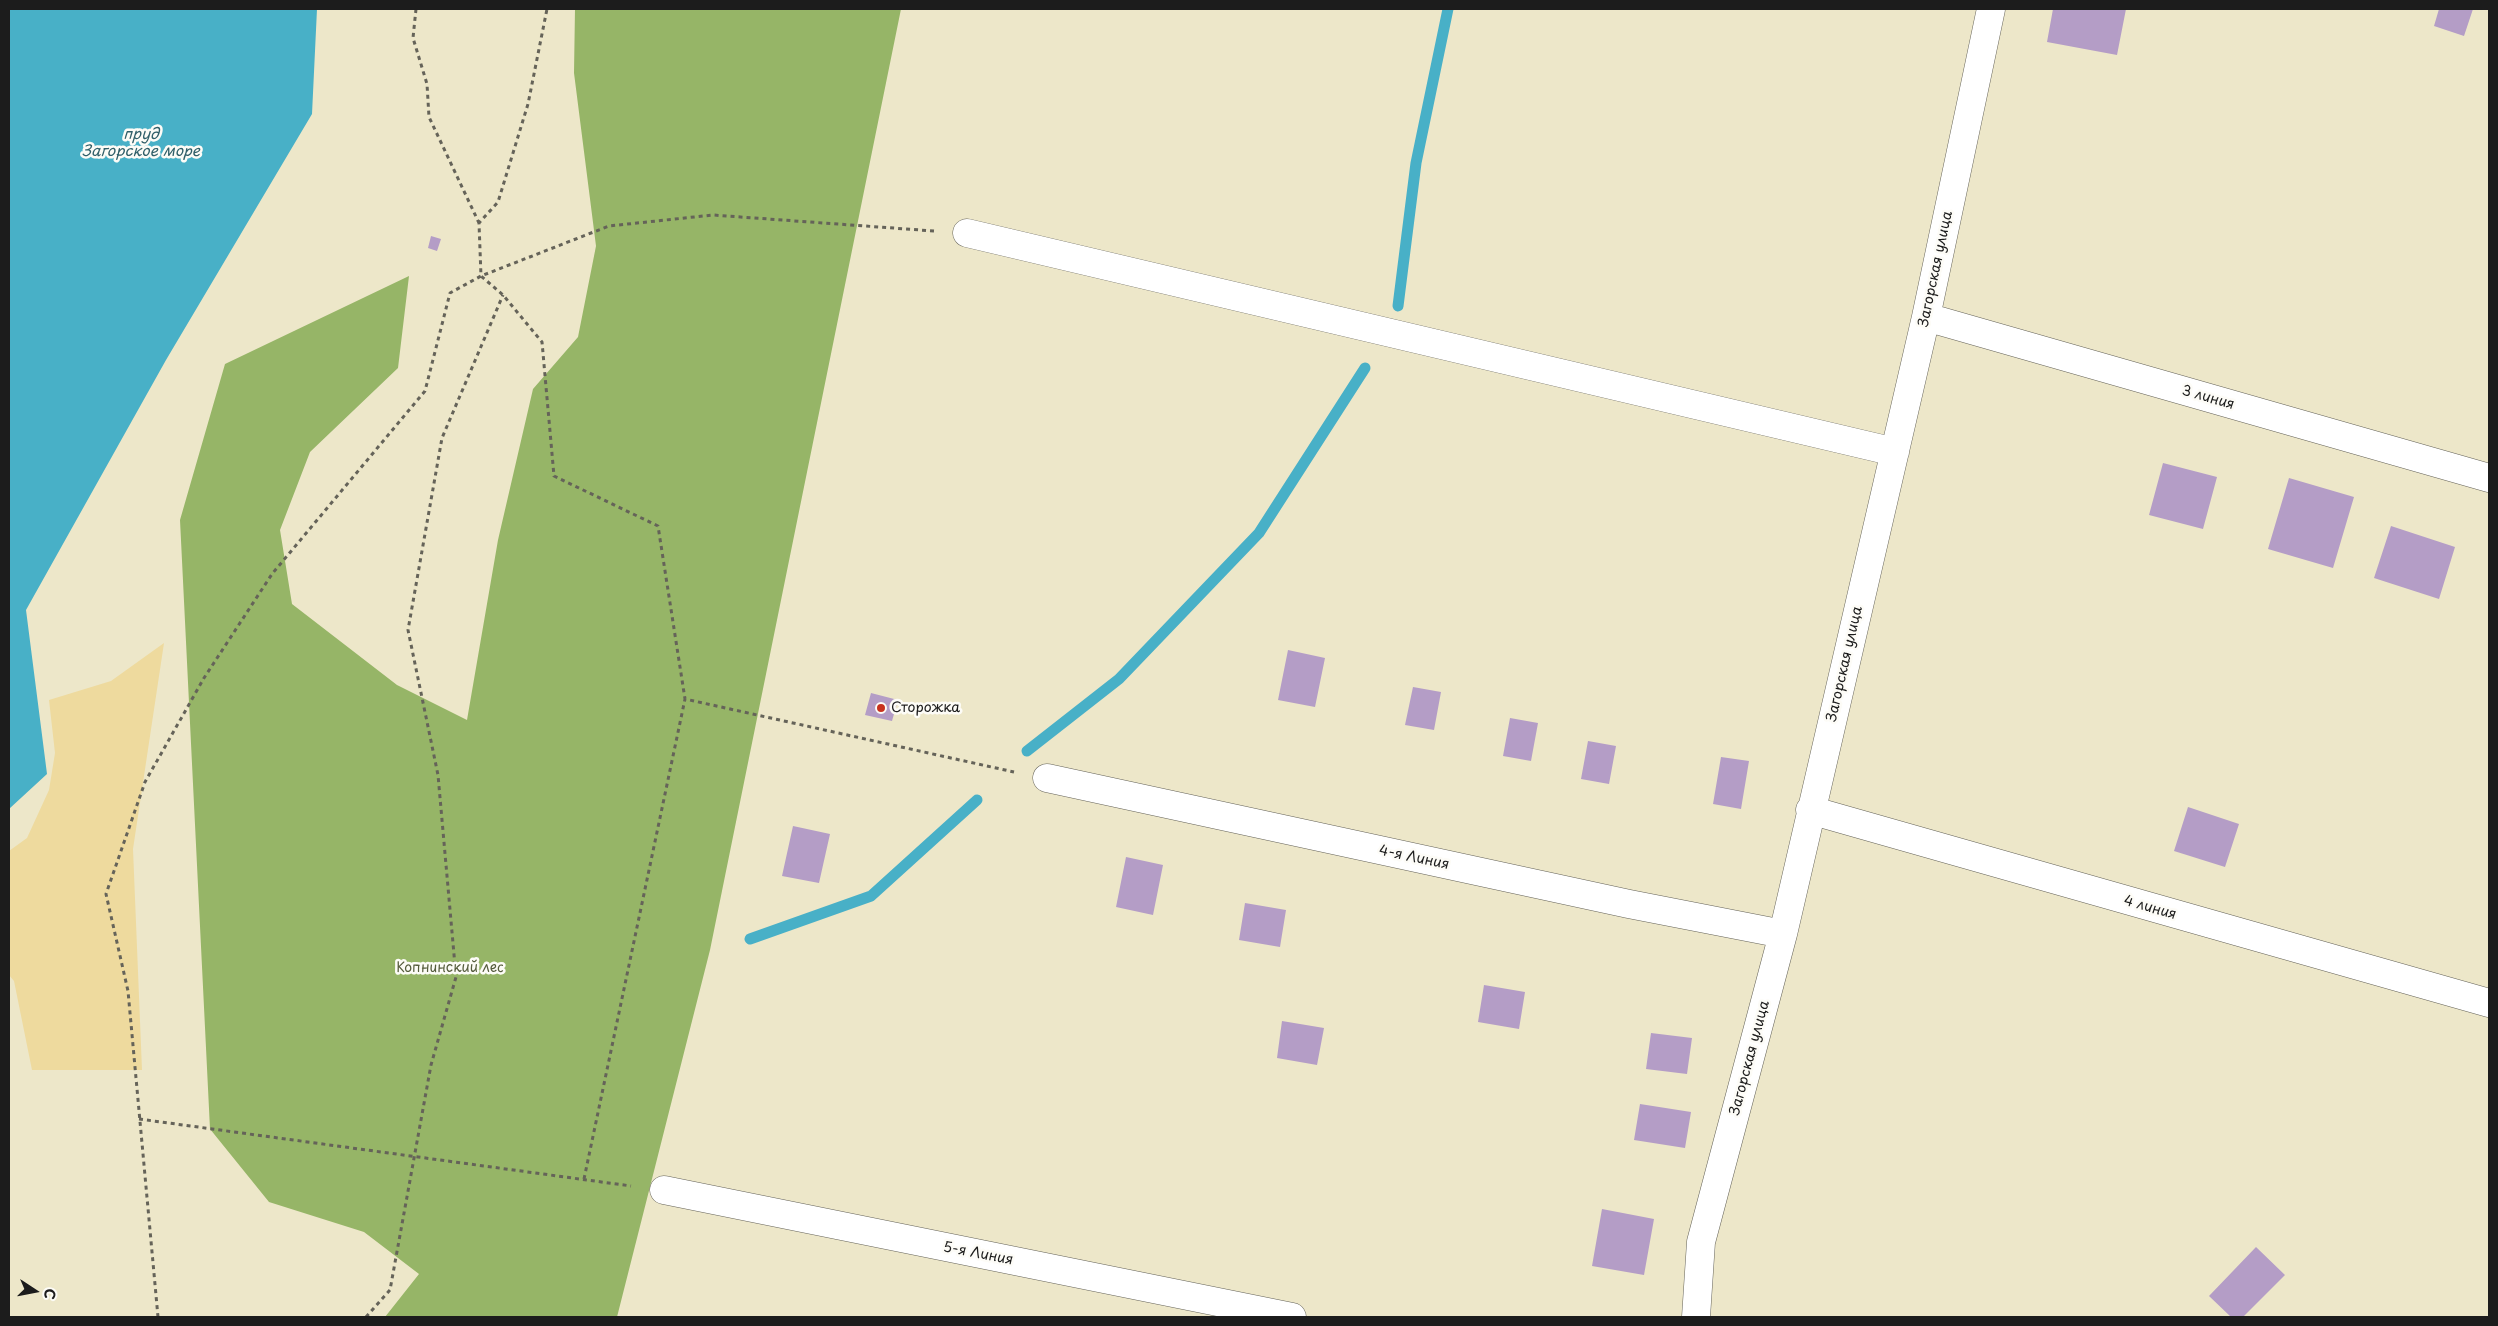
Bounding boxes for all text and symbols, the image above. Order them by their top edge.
water label: пруд Загорское море [82,126,200,161]
street label: Загорская улица [1916,210,1956,328]
street label: 3 линия [2180,382,2236,414]
street label: Загорская улица [1824,605,1866,723]
place label: Сторожка [891,700,960,716]
marker: Сторожка [875,702,887,714]
street label: 4-я Линия [1377,842,1451,874]
street label: 4 линия [2122,892,2178,924]
park label: Копнинский лес [396,960,504,976]
street label: Загорская улица [1727,999,1773,1117]
street label: 5-я Линия [942,1239,1014,1269]
north arrow [10,1266,60,1316]
text: С [39,1287,62,1301]

